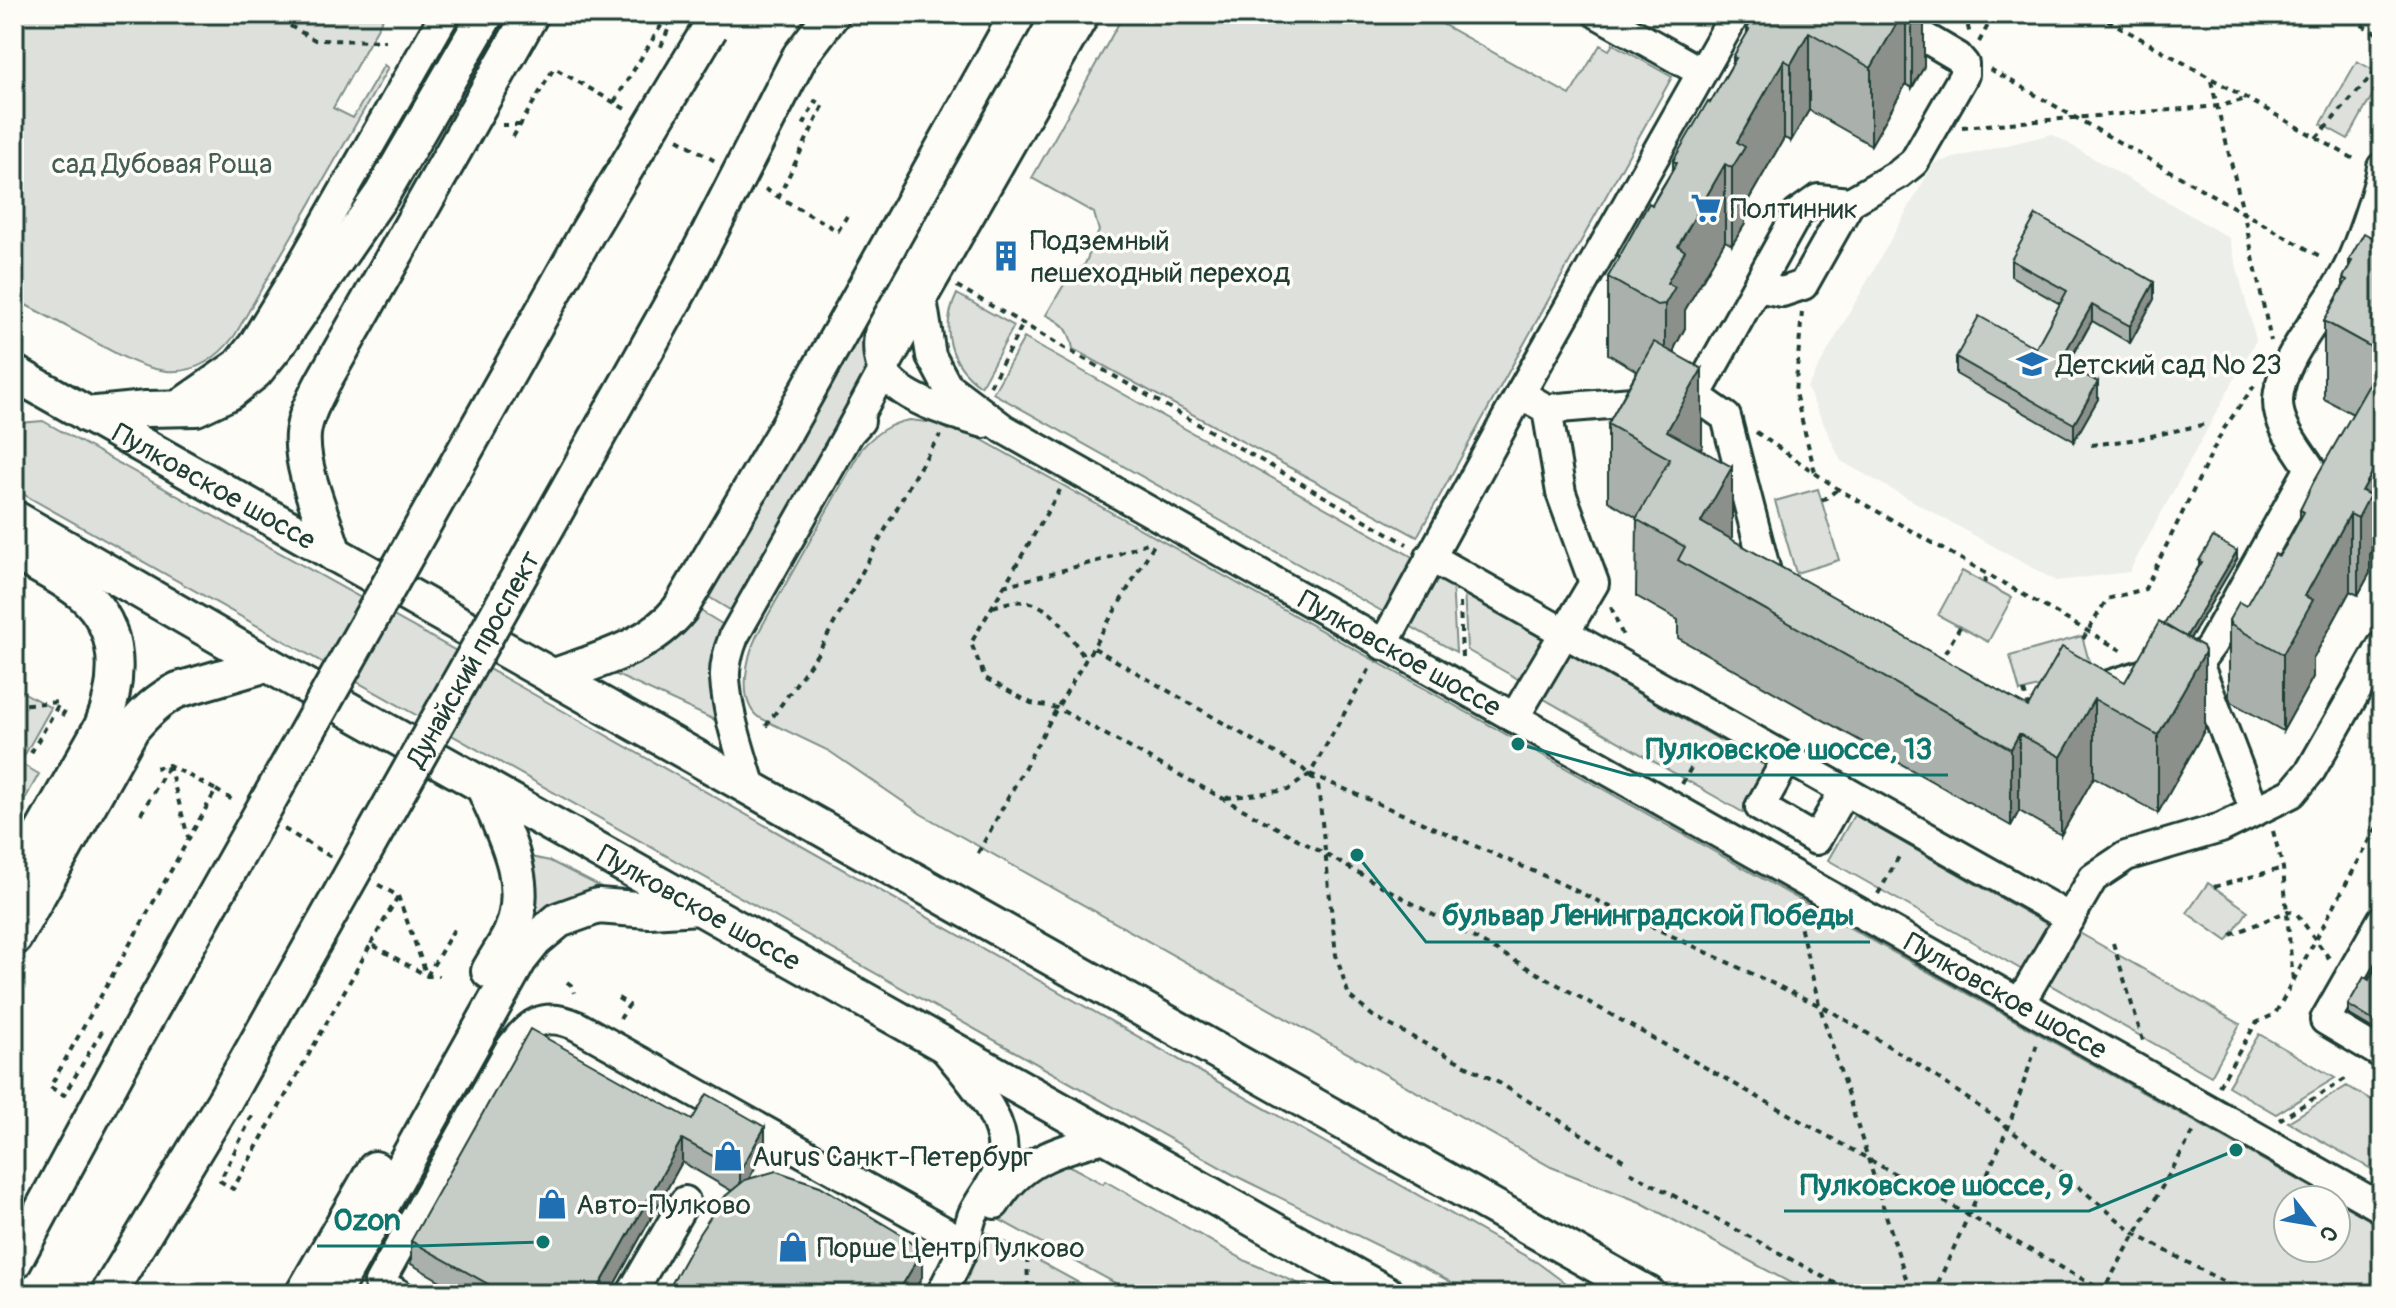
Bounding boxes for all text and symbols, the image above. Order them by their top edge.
park label: сад Дубовая Роща [52,147,272,182]
supermarket icon: Полтинник [1689,191,1723,225]
place label: Полтинник [1730,192,1858,227]
place label: Подземный пешеходный переход [1030,224,1290,291]
building icon: Подземный пешеходный переход [989,239,1023,273]
school or university icon: Детский сад № 23 [2015,347,2049,381]
place label: Детский сад № 23 [2055,348,2282,383]
street label: Пулковское шоссе [106,416,322,558]
street label: Дунайский проспект [399,545,549,775]
street label: Пулковское шоссе [1292,583,1507,725]
callout: Пулковское шоссе, 13 [1630,721,1948,775]
text: Пулковское шоссе, 13 [1646,731,1932,768]
street label: Пулковское шоссе [591,837,806,980]
callout: бульвар Ленинградской Победы [1426,888,1870,942]
text: бульвар Ленинградской Победы [1442,897,1854,934]
street label: Пулковское шоссе [1897,925,2113,1068]
shop icon: Aurus Санкт-Петербург [711,1139,745,1173]
place label: Aurus Санкт-Петербург [752,1140,1033,1175]
callout: Пулковское шоссе, 9 [1784,1157,2089,1211]
text: Пулковское шоссе, 9 [1800,1167,2074,1204]
north arrow [2272,1184,2352,1264]
shop icon: Авто-Пулково [535,1187,569,1221]
place label: Авто-Пулково [576,1188,751,1223]
callout: Ozon [317,1192,417,1246]
text: Ozon [333,1202,401,1239]
text: С [2313,1221,2344,1247]
shop icon: Порше Центр Пулково [776,1230,810,1264]
place label: Порше Центр Пулково [817,1231,1085,1266]

